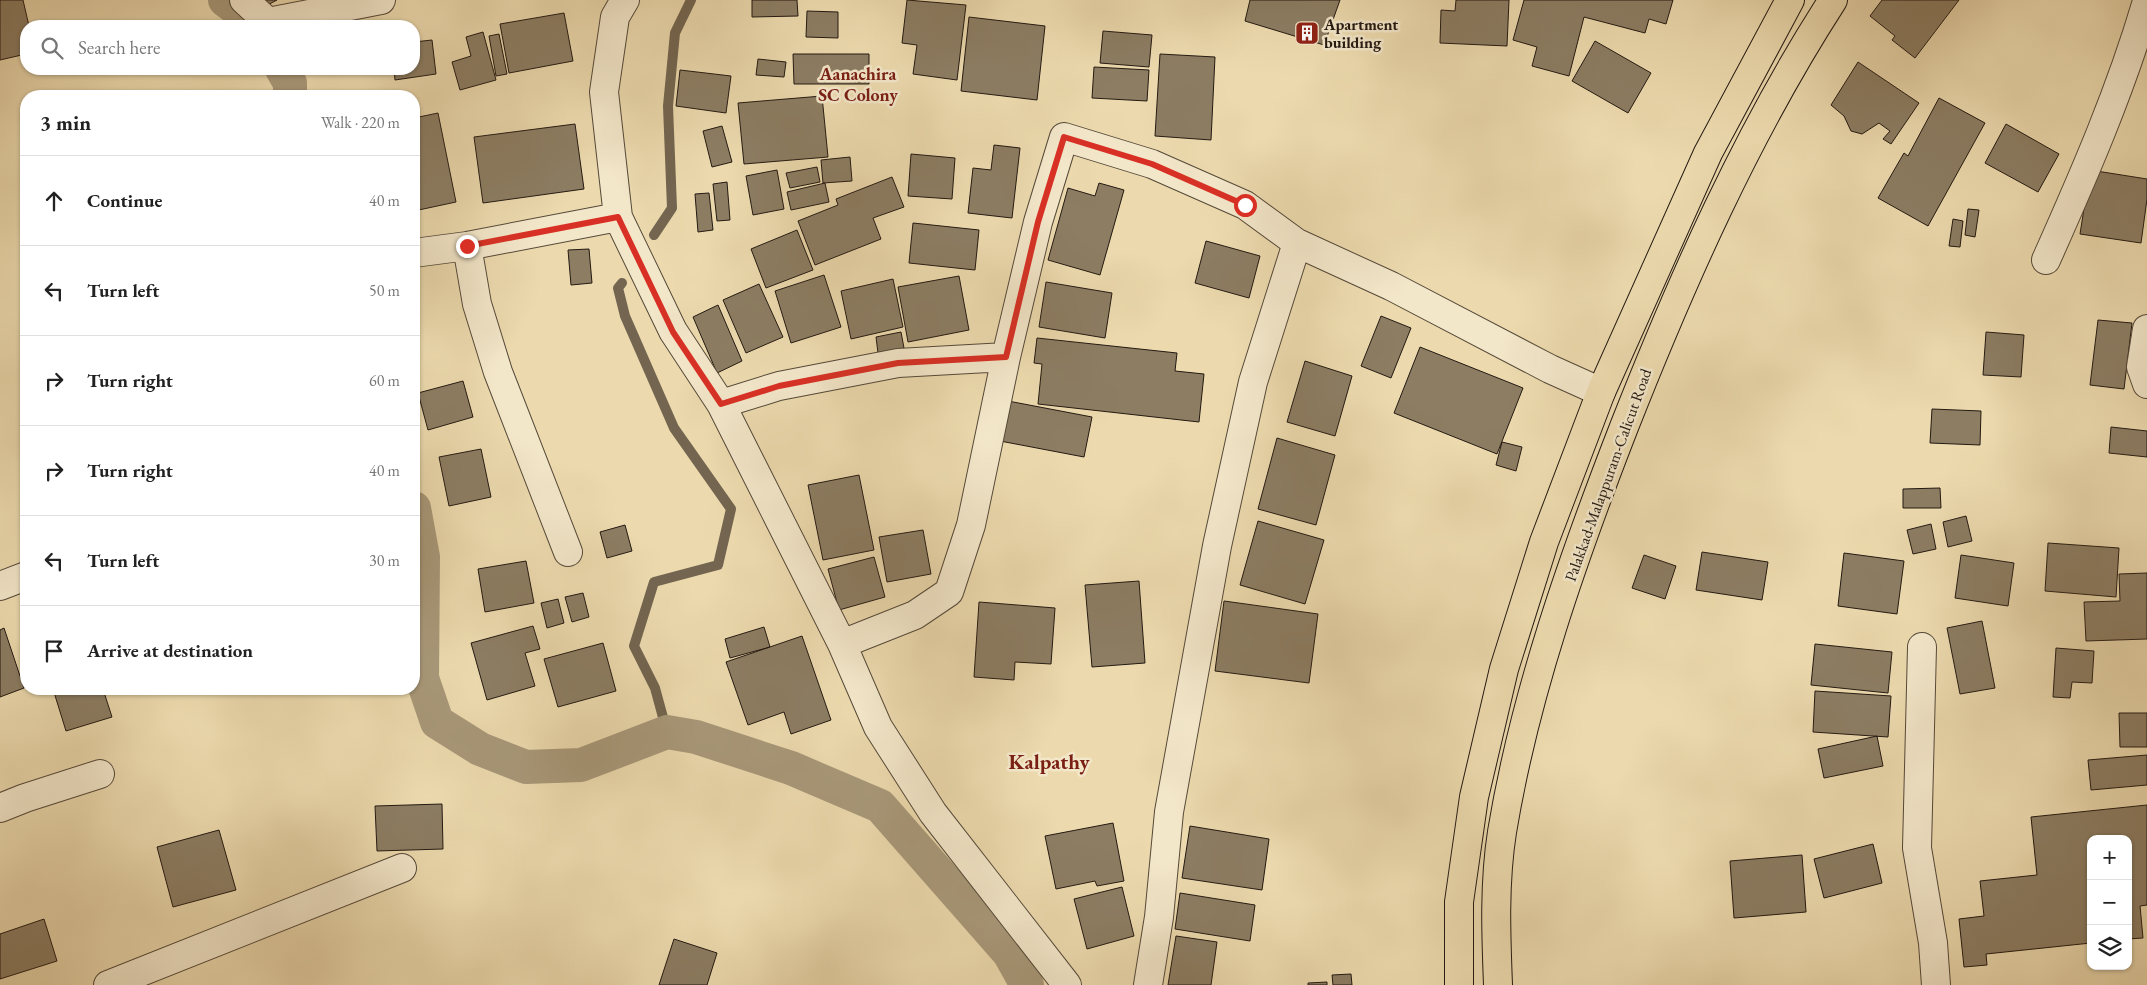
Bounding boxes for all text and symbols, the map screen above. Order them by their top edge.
place label: Apartment building [1323,14,1398,53]
search box [20,20,420,75]
building icon: Apartment building [1294,20,1320,46]
icon: search [38,34,66,62]
text: Search here [78,35,160,60]
district label: Aanachira SC Colony [818,62,898,106]
text: 3 min [40,109,91,136]
text: Walk · 220 m [321,112,400,133]
icon: ahead [40,187,68,215]
text: Continue [87,188,162,213]
text: 40 m [369,190,400,211]
route start [1234,194,1257,217]
route end [456,235,479,258]
icon: left [40,277,68,305]
text: Turn left [87,278,159,303]
text: 50 m [369,280,400,301]
street label: Palakkad-Malappuram-Calicut Road [1560,365,1657,584]
icon: right [40,367,68,395]
text: Turn right [87,368,173,393]
text: 60 m [369,370,400,391]
icon: right [40,457,68,485]
text: Turn right [87,458,173,483]
text: 40 m [369,460,400,481]
icon: left [40,547,68,575]
text: Turn left [87,548,159,573]
text: 30 m [369,550,400,571]
icon: arrive [40,637,68,665]
text: Arrive at destination [87,638,253,663]
district label: Kalpathy [1008,748,1090,775]
map controls [2087,835,2132,970]
button: + [2087,835,2132,880]
button: − [2087,880,2132,925]
button: layers [2087,925,2132,970]

